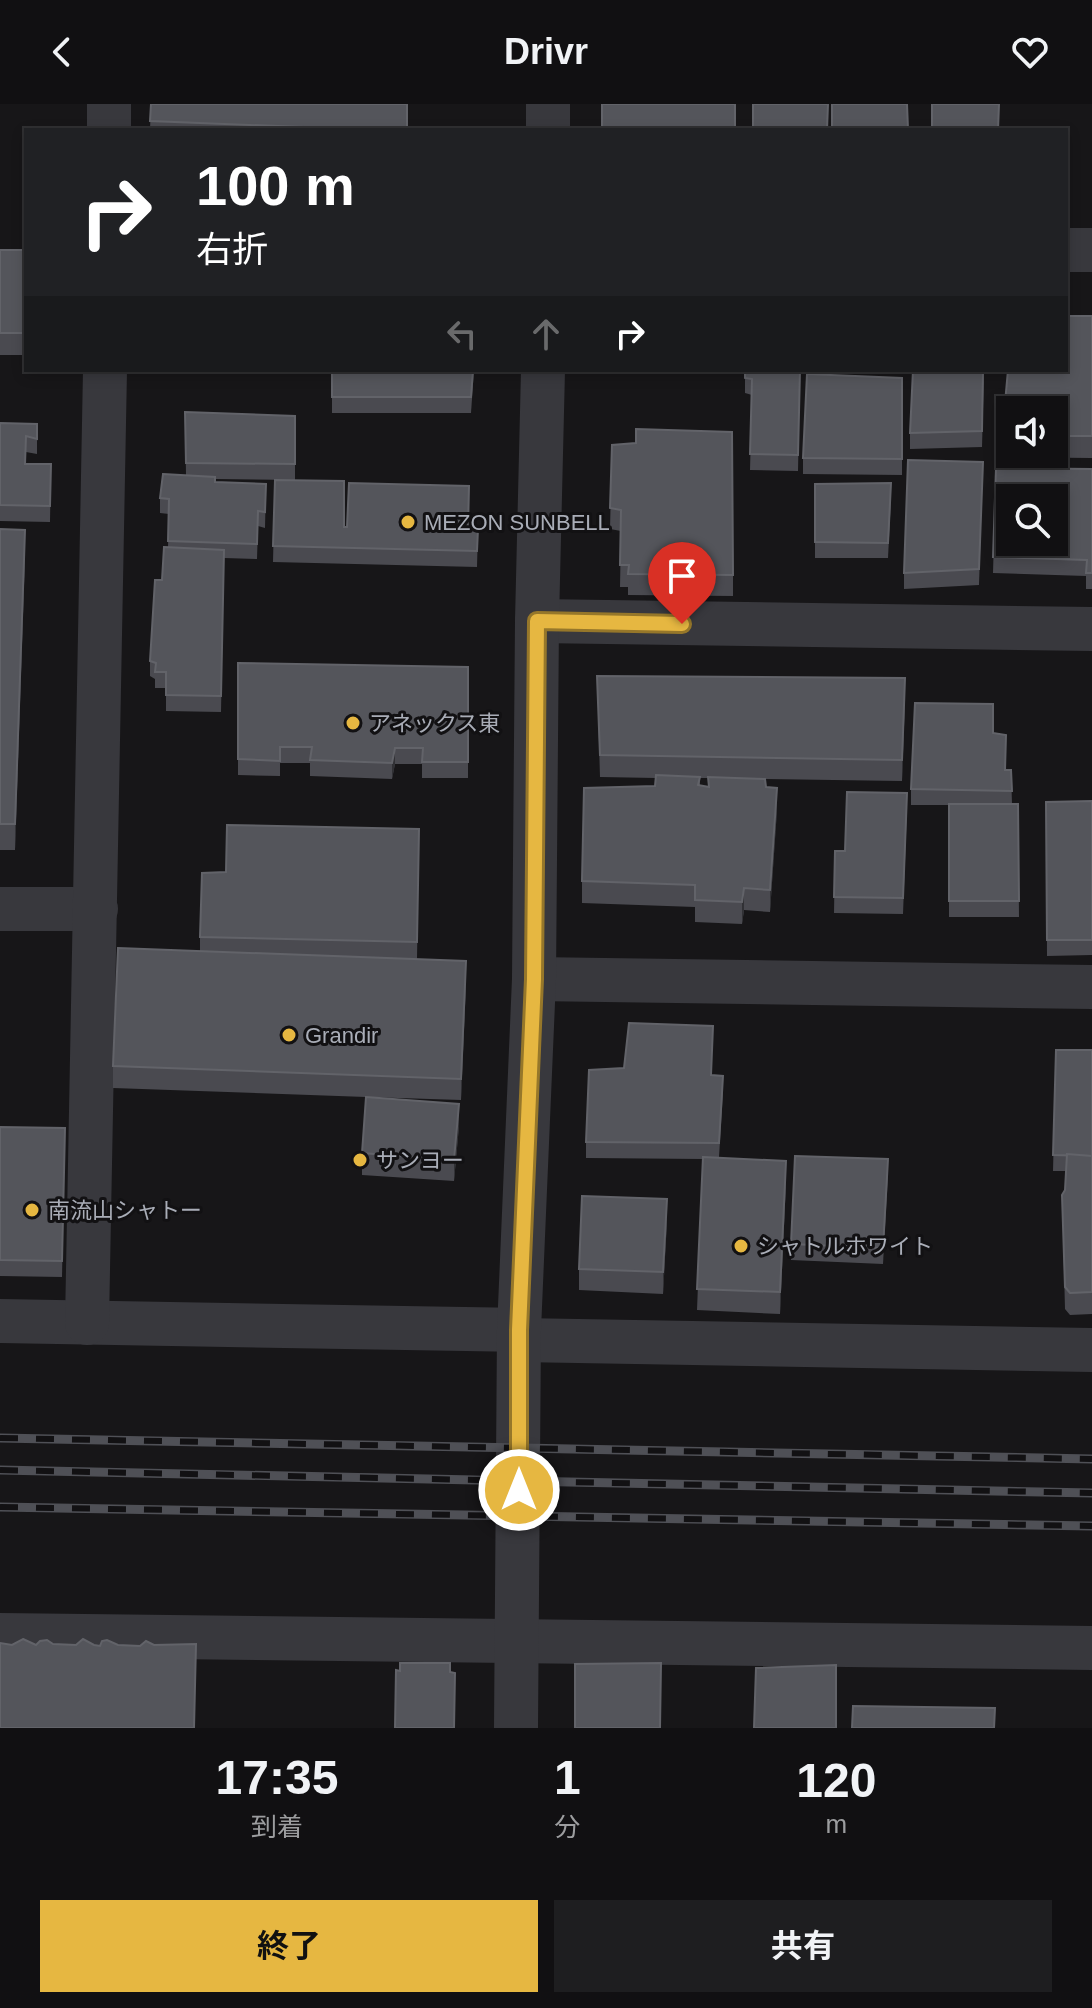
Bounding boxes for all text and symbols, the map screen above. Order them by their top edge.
icon: back [40,30,84,74]
icon: heart [1008,30,1052,74]
text: Drivr [504,31,588,72]
text: 100 m [196,154,355,217]
icon: right [64,160,168,264]
text: 右折 [196,229,268,270]
icon: left [440,312,484,356]
icon: ahead [524,312,568,356]
icon: right [608,312,652,356]
map controls [996,396,1068,556]
button: sound [996,396,1068,468]
button: search [996,484,1068,556]
place label: MEZON SUNBELL [424,510,610,535]
marker: MEZON SUNBELL [399,513,417,531]
pin [648,542,716,624]
icon: arrive [660,554,704,598]
place label: アネックス東 [369,711,500,736]
marker: アネックス東 [344,714,362,732]
place label: Grandir [305,1023,378,1048]
marker: Grandir [280,1026,298,1044]
place label: サンヨー [376,1148,464,1173]
marker: サンヨー [351,1151,369,1169]
place label: 南流山シャトー [48,1198,202,1223]
marker: 南流山シャトー [23,1201,41,1219]
place label: シャトルホワイト [757,1234,933,1259]
marker: シャトルホワイト [732,1237,750,1255]
position arrow [477,1448,561,1532]
text: 17:35 [216,1751,338,1804]
text: 1 [554,1751,581,1804]
text: 120 [796,1754,876,1807]
text: m [826,1809,847,1839]
text: 到着 [251,1812,303,1842]
text: 分 [554,1812,580,1842]
button: 終了 [40,1900,538,1992]
button: 共有 [554,1900,1052,1992]

